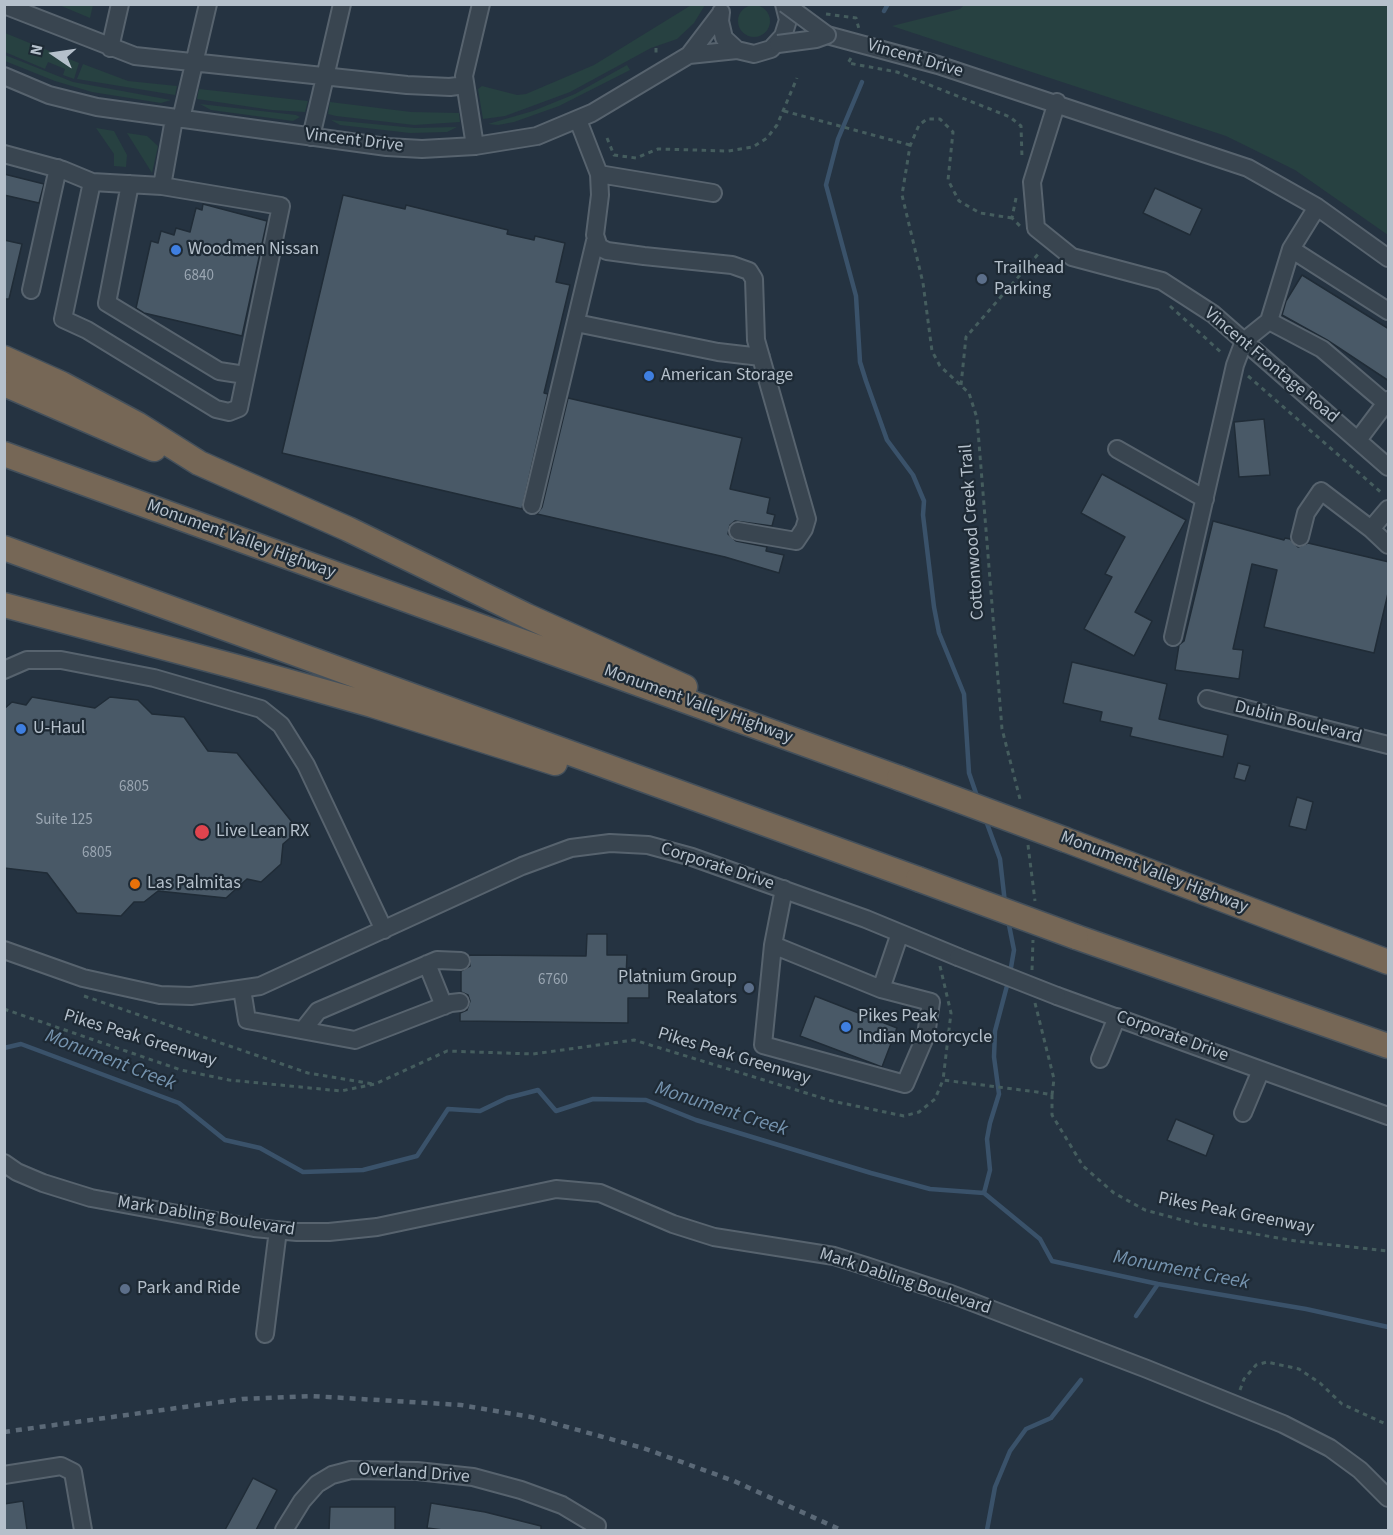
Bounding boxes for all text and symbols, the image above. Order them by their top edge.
north arrow [24,24,84,84]
street label: Vincent Drive [865,35,965,83]
text: N [25,42,48,58]
street label: Vincent Drive [304,124,404,158]
place label: Woodmen Nissan [188,239,319,261]
marker: Woodmen Nissan [169,243,183,257]
place label: Trailhead Parking [994,258,1064,300]
house number: 6840 [184,268,214,286]
marker: Trailhead Parking [975,272,989,286]
street label: Vincent Frontage Road [1199,303,1343,429]
place label: American Storage [661,365,793,387]
marker: American Storage [642,369,656,383]
street label: Cottonwood Creek Trail [956,443,990,621]
street label: Monument Valley Highway [144,496,338,584]
street label: Monument Valley Highway [601,661,795,749]
street label: Dublin Boulevard [1232,697,1364,749]
place label: U-Haul [33,718,85,740]
marker: U-Haul [14,722,28,736]
house number: 6805 [119,779,149,797]
house number: Suite 125 [35,812,93,830]
place label: Live Lean RX [216,821,309,843]
marker: Live Lean RX [193,823,211,841]
street label: Monument Valley Highway [1057,827,1251,919]
street label: Corporate Drive [658,838,776,896]
house number: 6805 [82,845,112,863]
place label: Las Palmitas [147,873,241,895]
marker: Las Palmitas [128,877,142,891]
place label: Platnium Group Realators [618,967,737,1010]
house number: 6760 [538,972,568,990]
marker: Platnium Group Realators [742,981,756,995]
street label: Pikes Peak Greenway [61,1006,219,1072]
place label: Pikes Peak Indian Motorcycle [858,1006,992,1048]
street label: Corporate Drive [1113,1007,1231,1067]
marker: Pikes Peak Indian Motorcycle [839,1020,853,1034]
street label: Pikes Peak Greenway [655,1024,813,1090]
water label: Monument Creek [41,1025,179,1097]
water label: Monument Creek [652,1077,790,1143]
street label: Pikes Peak Greenway [1156,1188,1316,1240]
street label: Mark Dabling Boulevard [116,1192,296,1242]
street label: Mark Dabling Boulevard [816,1244,994,1320]
water label: Monument Creek [1111,1246,1251,1296]
place label: Park and Ride [137,1278,240,1300]
marker: Park and Ride [118,1282,132,1296]
street label: Overland Drive [358,1459,470,1489]

